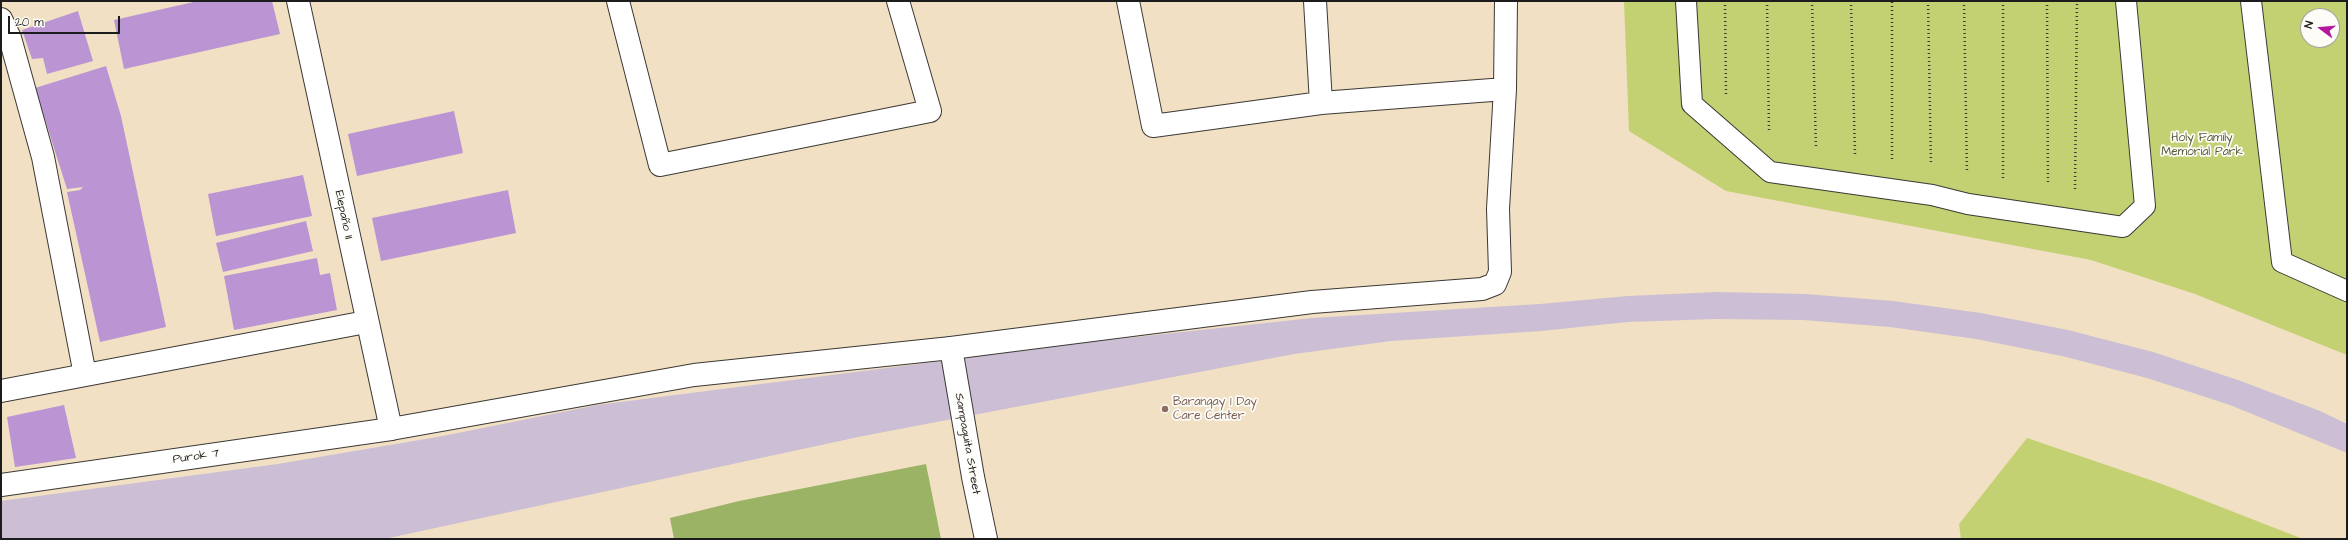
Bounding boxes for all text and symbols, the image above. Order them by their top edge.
scale bar [10,8,122,34]
north arrow [2300,8,2340,48]
text: 20 m [15,14,44,31]
text: N [2301,19,2317,30]
park label: Holy Family Memorial Park [2161,131,2243,159]
street label: Elepaño II [331,189,355,241]
street label: Sampaguita Street [951,392,983,496]
place label: Barangay 1 Day Care Center [1173,395,1257,423]
marker: Barangay 1 Day Care Center [1160,404,1170,414]
street label: Purok 7 [172,447,220,467]

